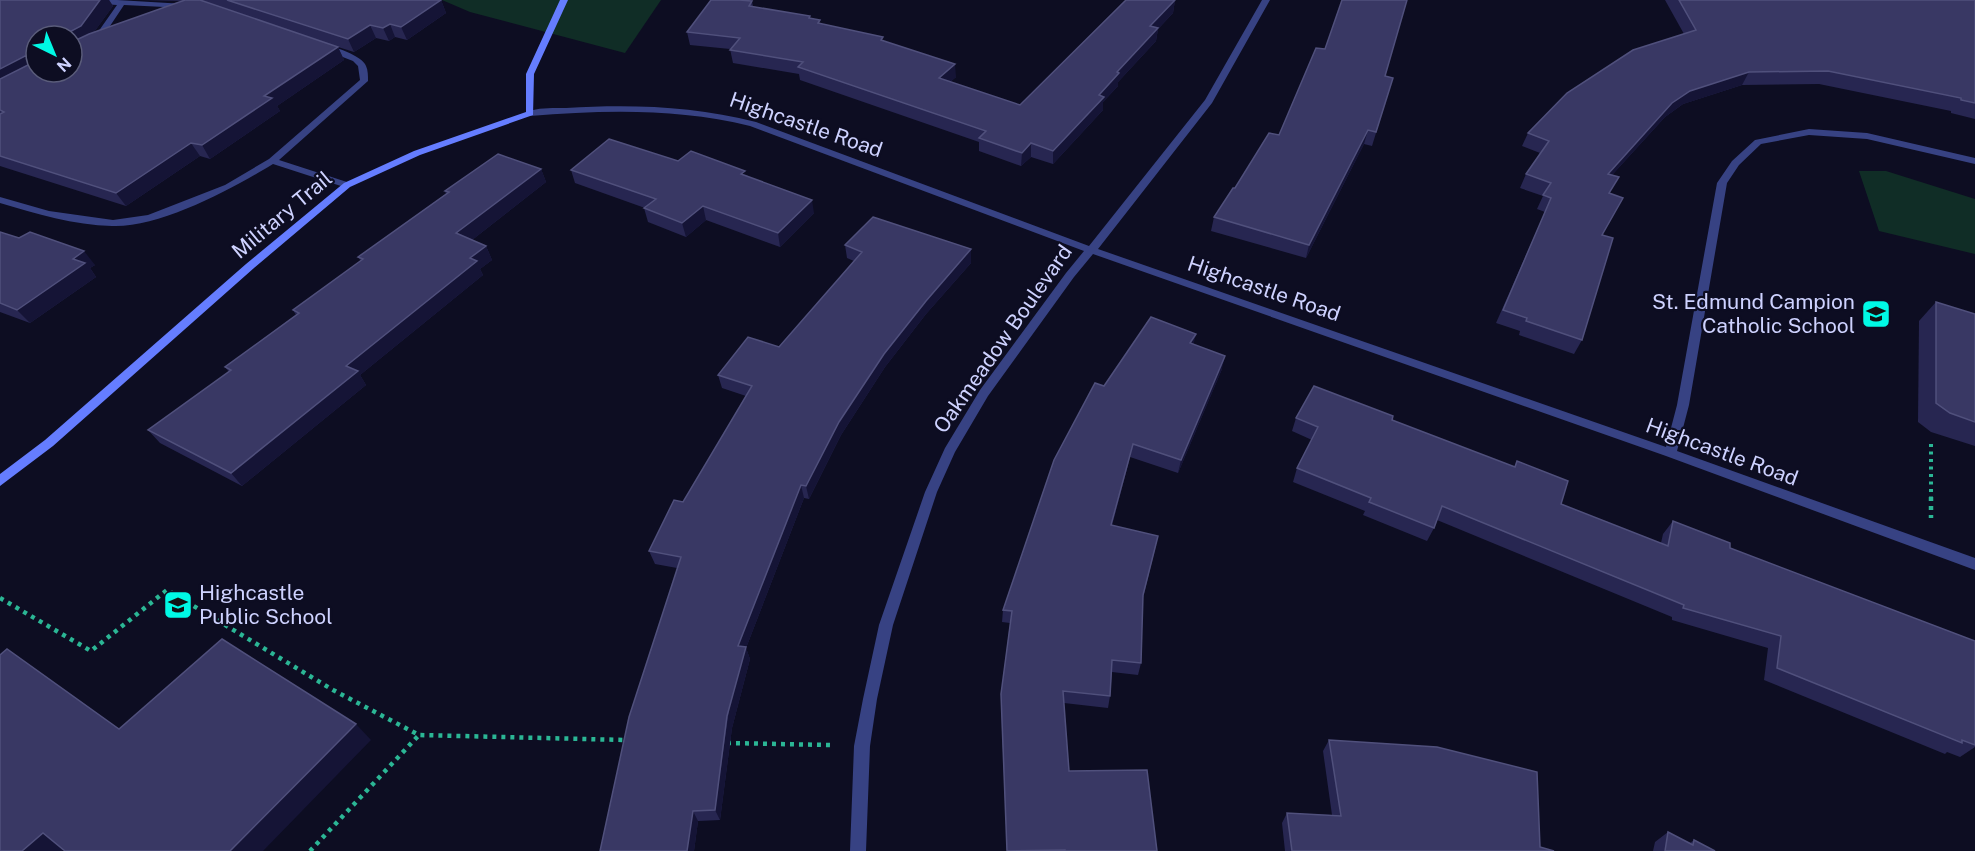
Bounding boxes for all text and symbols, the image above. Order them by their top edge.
north arrow [24,24,84,84]
text: N [53,53,75,76]
street label: Highcastle Road [726,87,886,162]
street label: Military Trail [227,166,337,264]
street label: Oakmeadow Boulevard [928,240,1077,438]
street label: Highcastle Road [1184,251,1344,326]
place label: St. Edmund Campion Catholic School [1652,289,1855,338]
school or university icon: St. Edmund Campion Catholic School [1860,298,1892,330]
street label: Highcastle Road [1643,412,1802,491]
place label: Highcastle Public School [199,580,333,629]
school or university icon: Highcastle Public School [162,589,194,621]

